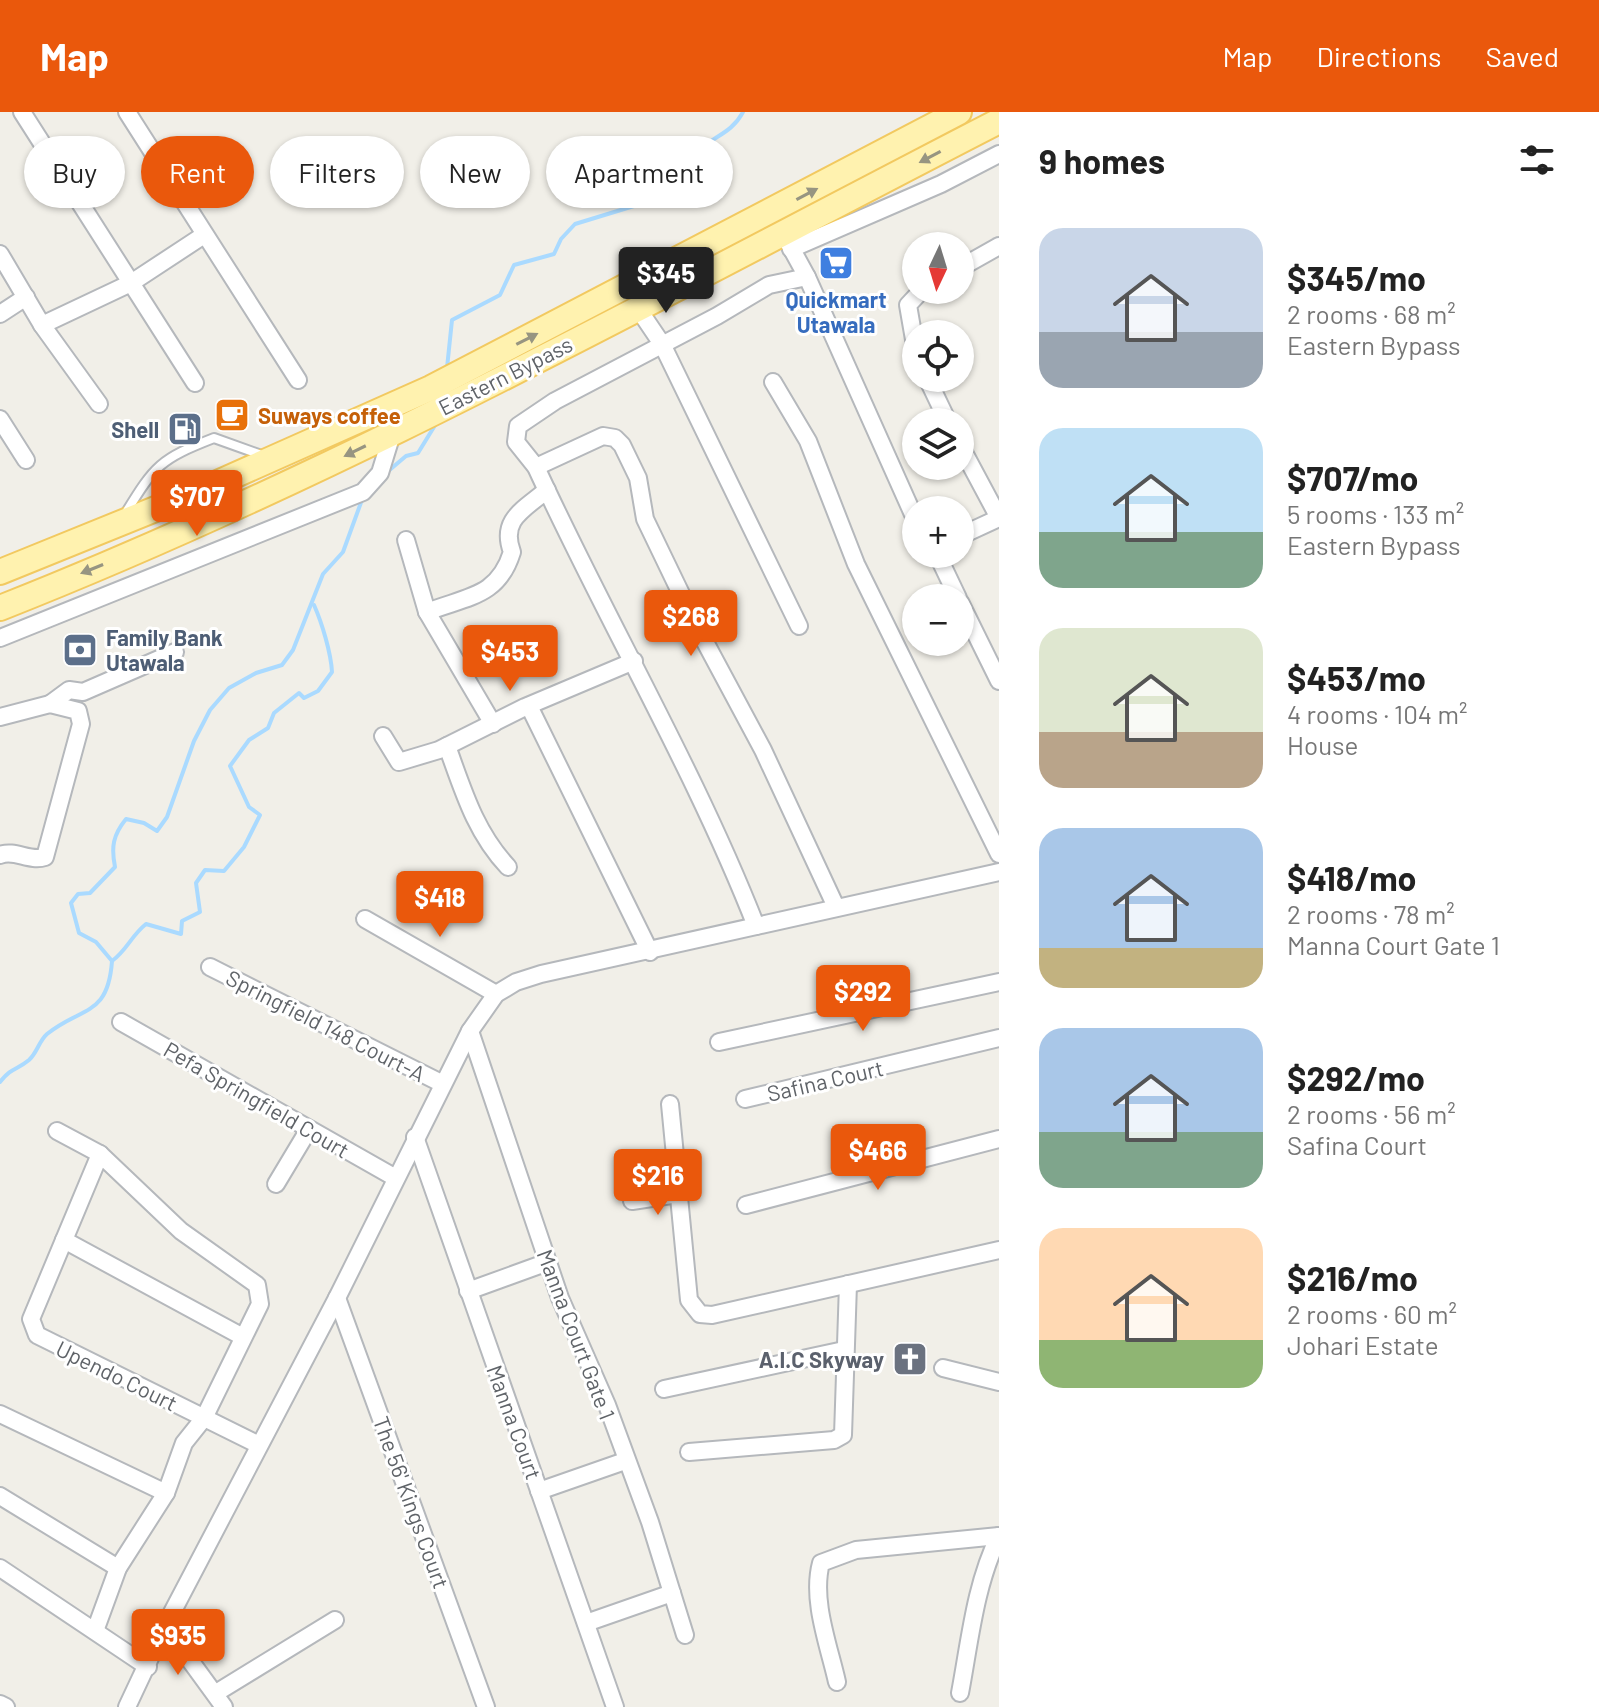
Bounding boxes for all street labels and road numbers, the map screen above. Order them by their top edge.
street label: Eastern Bypass [434,330,576,420]
street label: Springfield 148 Court-A [222,964,430,1086]
street label: Pefa Springfield Court [160,1035,354,1163]
street label: Safina Court [764,1054,886,1106]
street label: Manna Court Gate 1 [533,1245,621,1423]
street label: Upendo Court [52,1334,182,1416]
street label: Manna Court [482,1361,548,1483]
street label: The 56' Kings Court [369,1412,455,1592]

